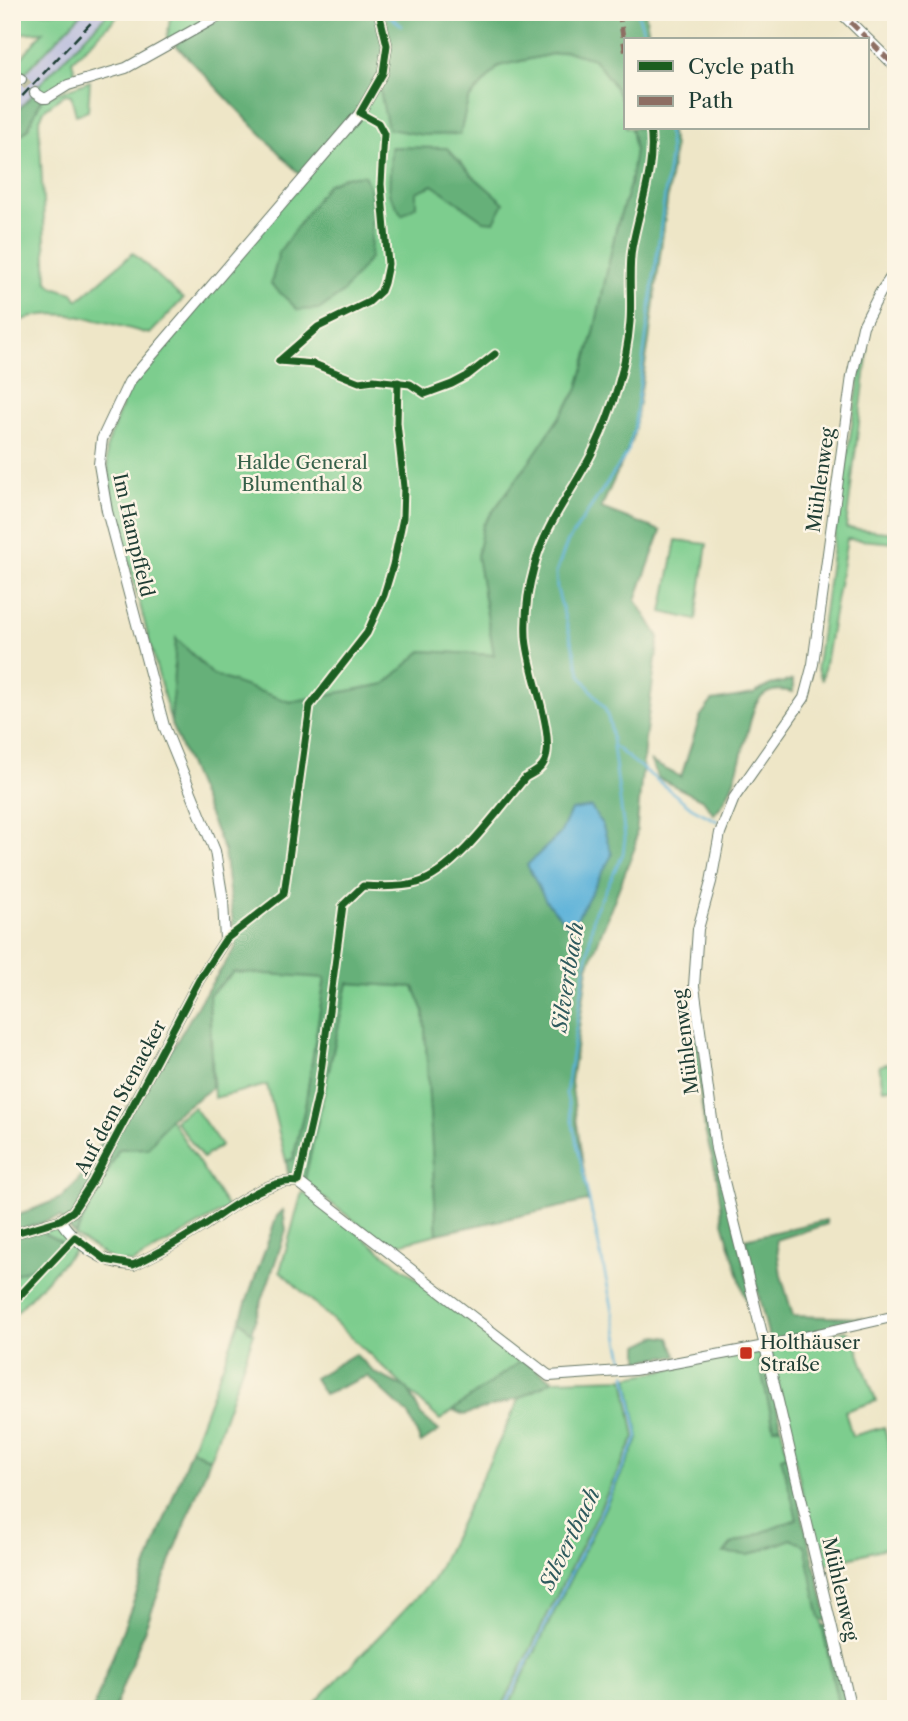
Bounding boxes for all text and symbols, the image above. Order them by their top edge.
legend [624,38,870,130]
text: Cycle path [688,54,795,79]
text: Path [688,88,733,113]
street label: Mühlenweg [802,425,839,534]
park label: Halde General Blumenthal 8 [236,451,368,496]
street label: Im Hampffeld [108,471,159,600]
water label: Silvertbach [546,920,589,1035]
street label: Mühlenweg [668,987,703,1096]
street label: Auf dem Stenacker [69,1016,171,1179]
place label: Holthäuser Straße [760,1331,860,1376]
marker: Holthäuser Straße [738,1345,754,1361]
water label: Silvertbach [533,1484,605,1596]
street label: Mühlenweg [817,1535,864,1644]

